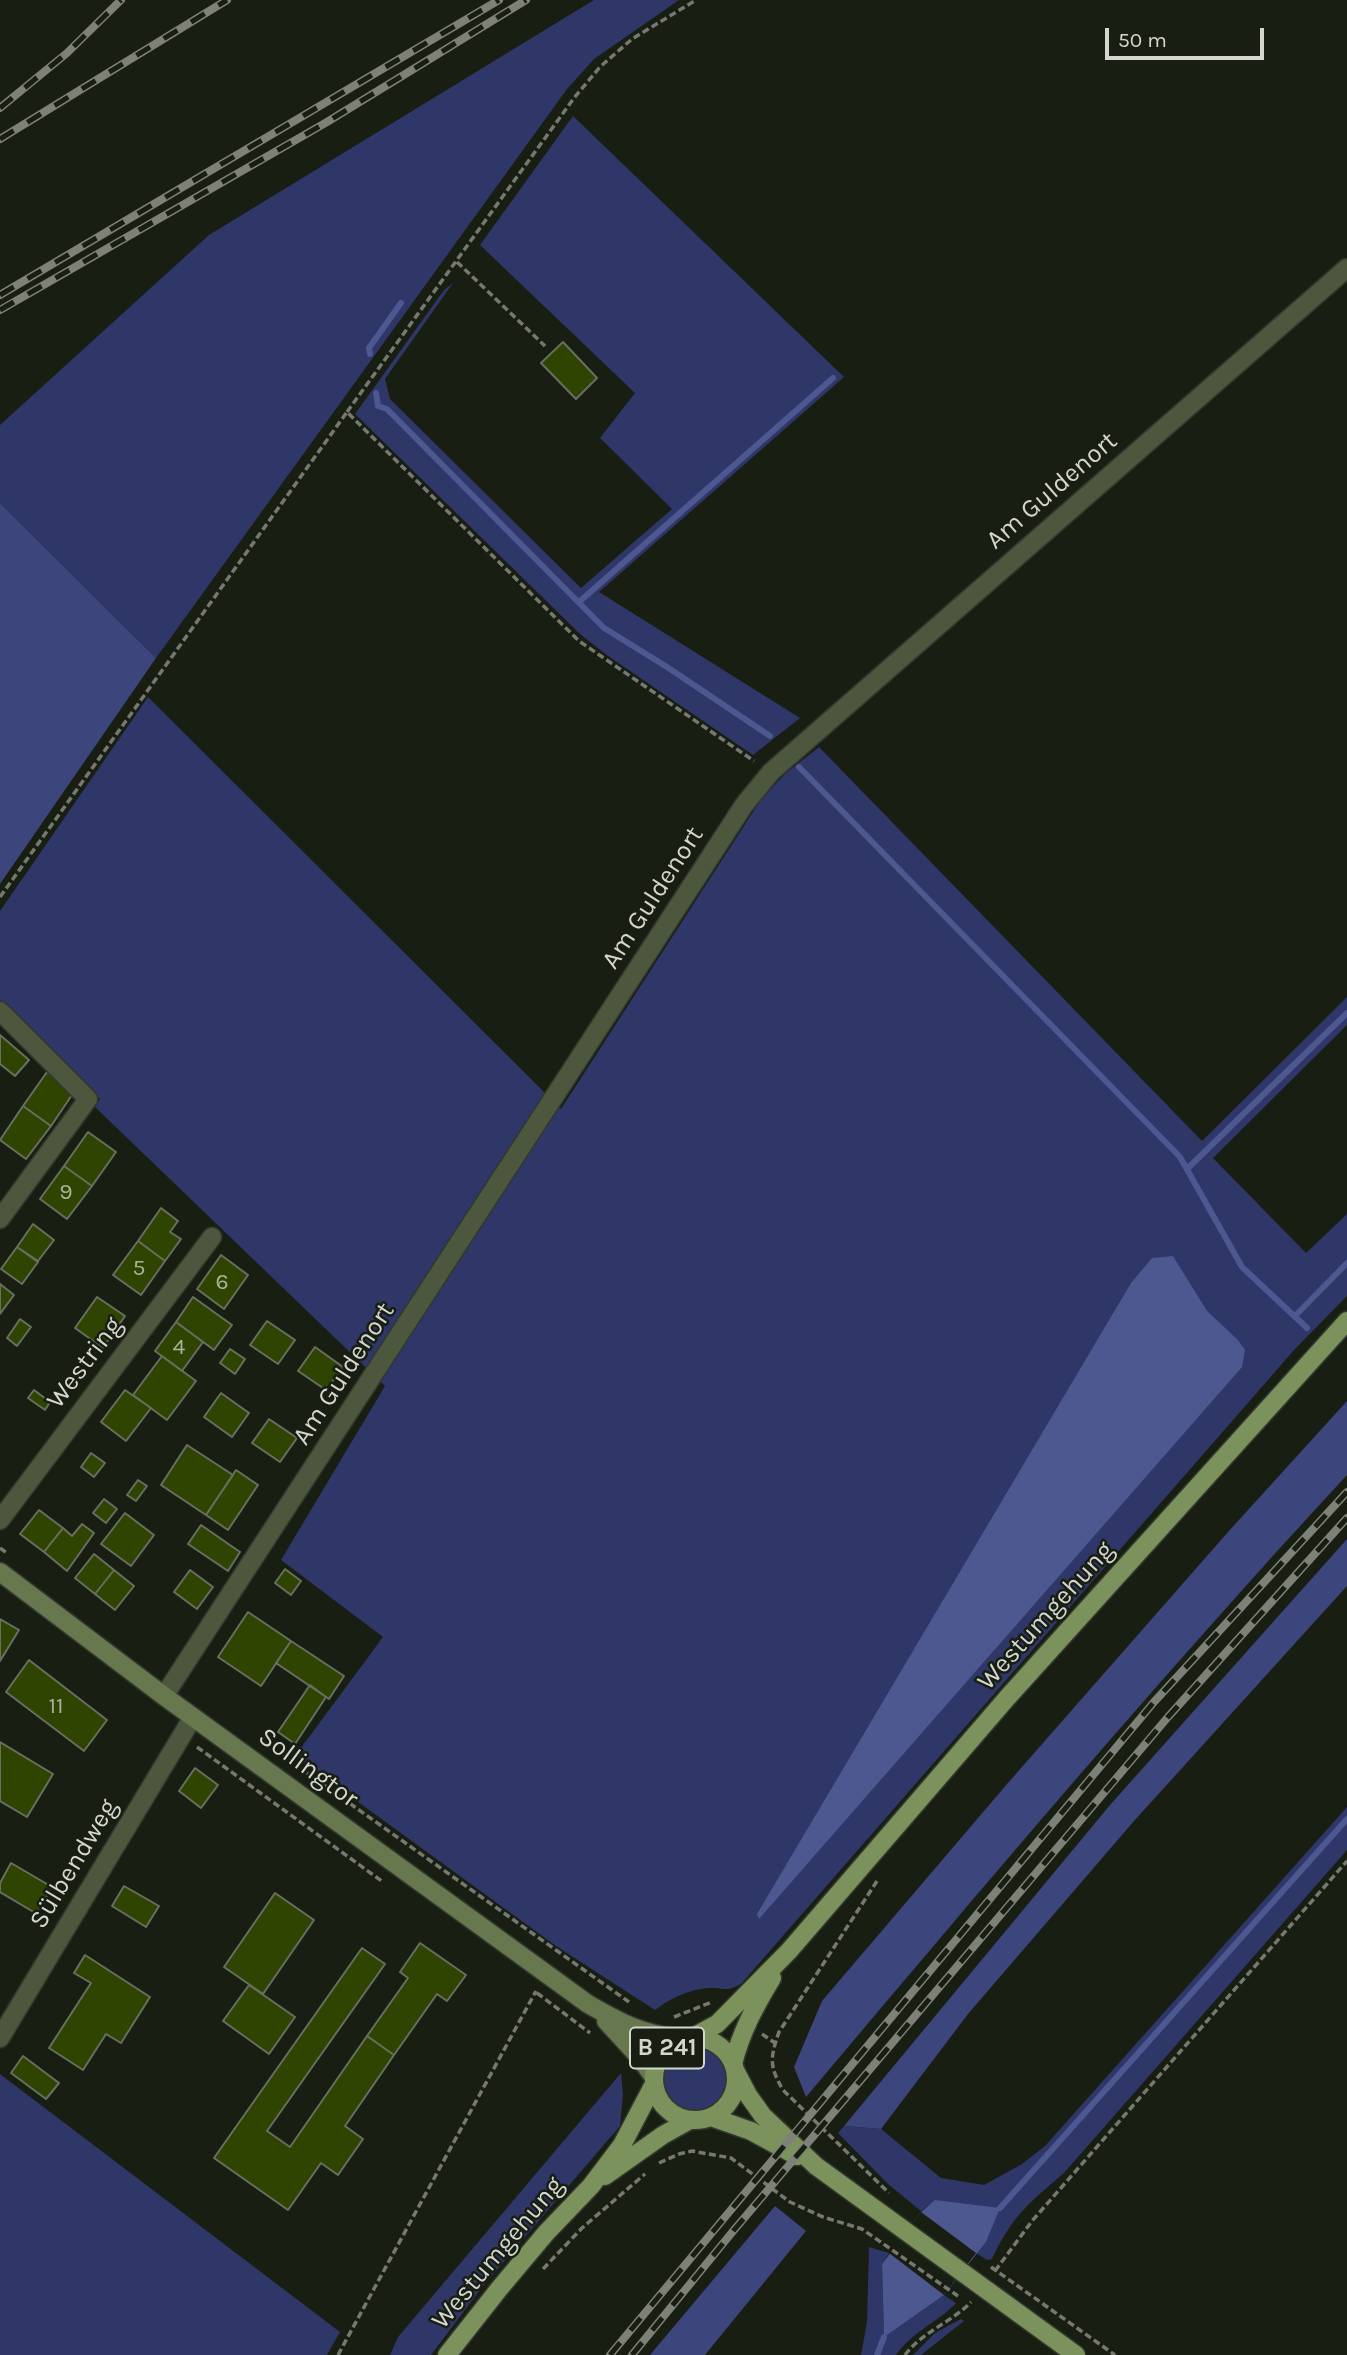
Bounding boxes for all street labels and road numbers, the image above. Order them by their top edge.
street label: Am Guldenort [980,426,1124,556]
street label: Am Guldenort [596,821,710,975]
street label: Am Guldenort [287,1297,401,1451]
street label: Westring [40,1311,130,1415]
street label: Westumgehung [971,1535,1121,1697]
street label: Sollingtor [252,1721,364,1815]
street label: Sülbendweg [23,1794,125,1934]
road number: B 241 [630,2027,704,2068]
street label: Westumgehung [425,2171,571,2335]

